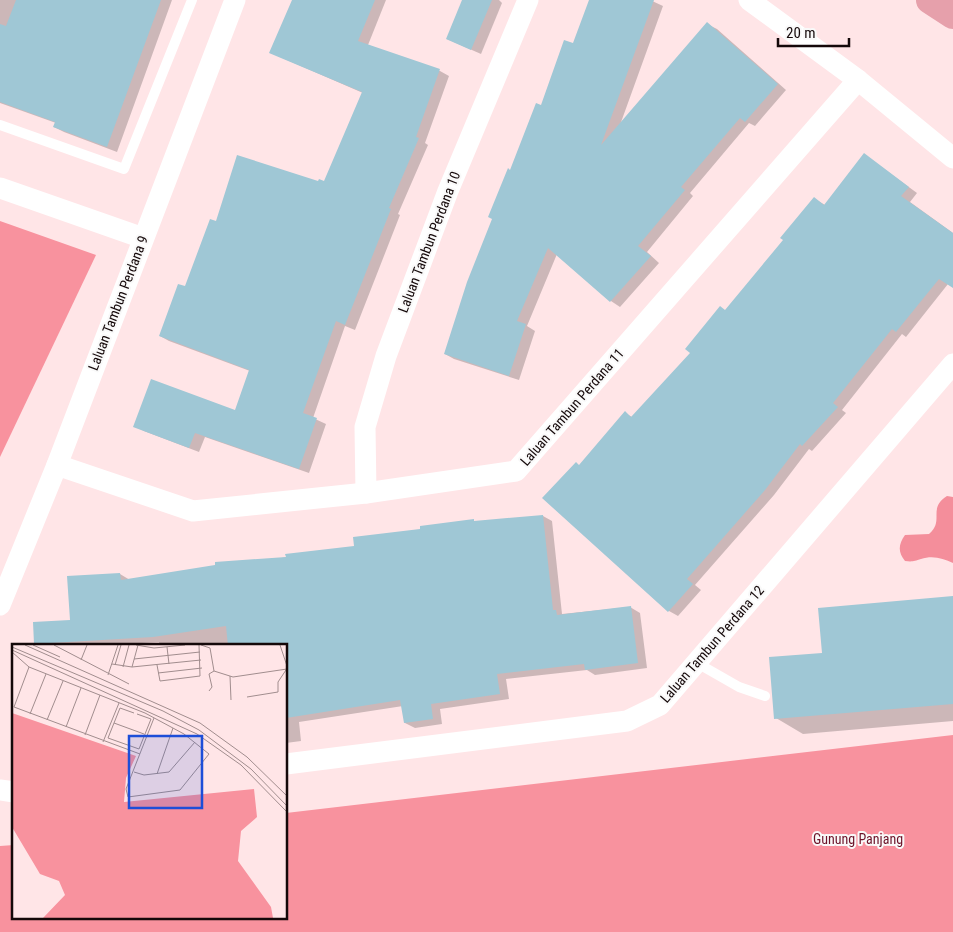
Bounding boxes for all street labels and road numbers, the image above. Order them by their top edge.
street label: Laluan Tambun Perdana 10 [395,169,463,315]
street label: Laluan Tambun Perdana 9 [85,233,151,373]
street label: Laluan Tambun Perdana 11 [517,345,627,469]
street label: Laluan Tambun Perdana 12 [657,582,767,706]

